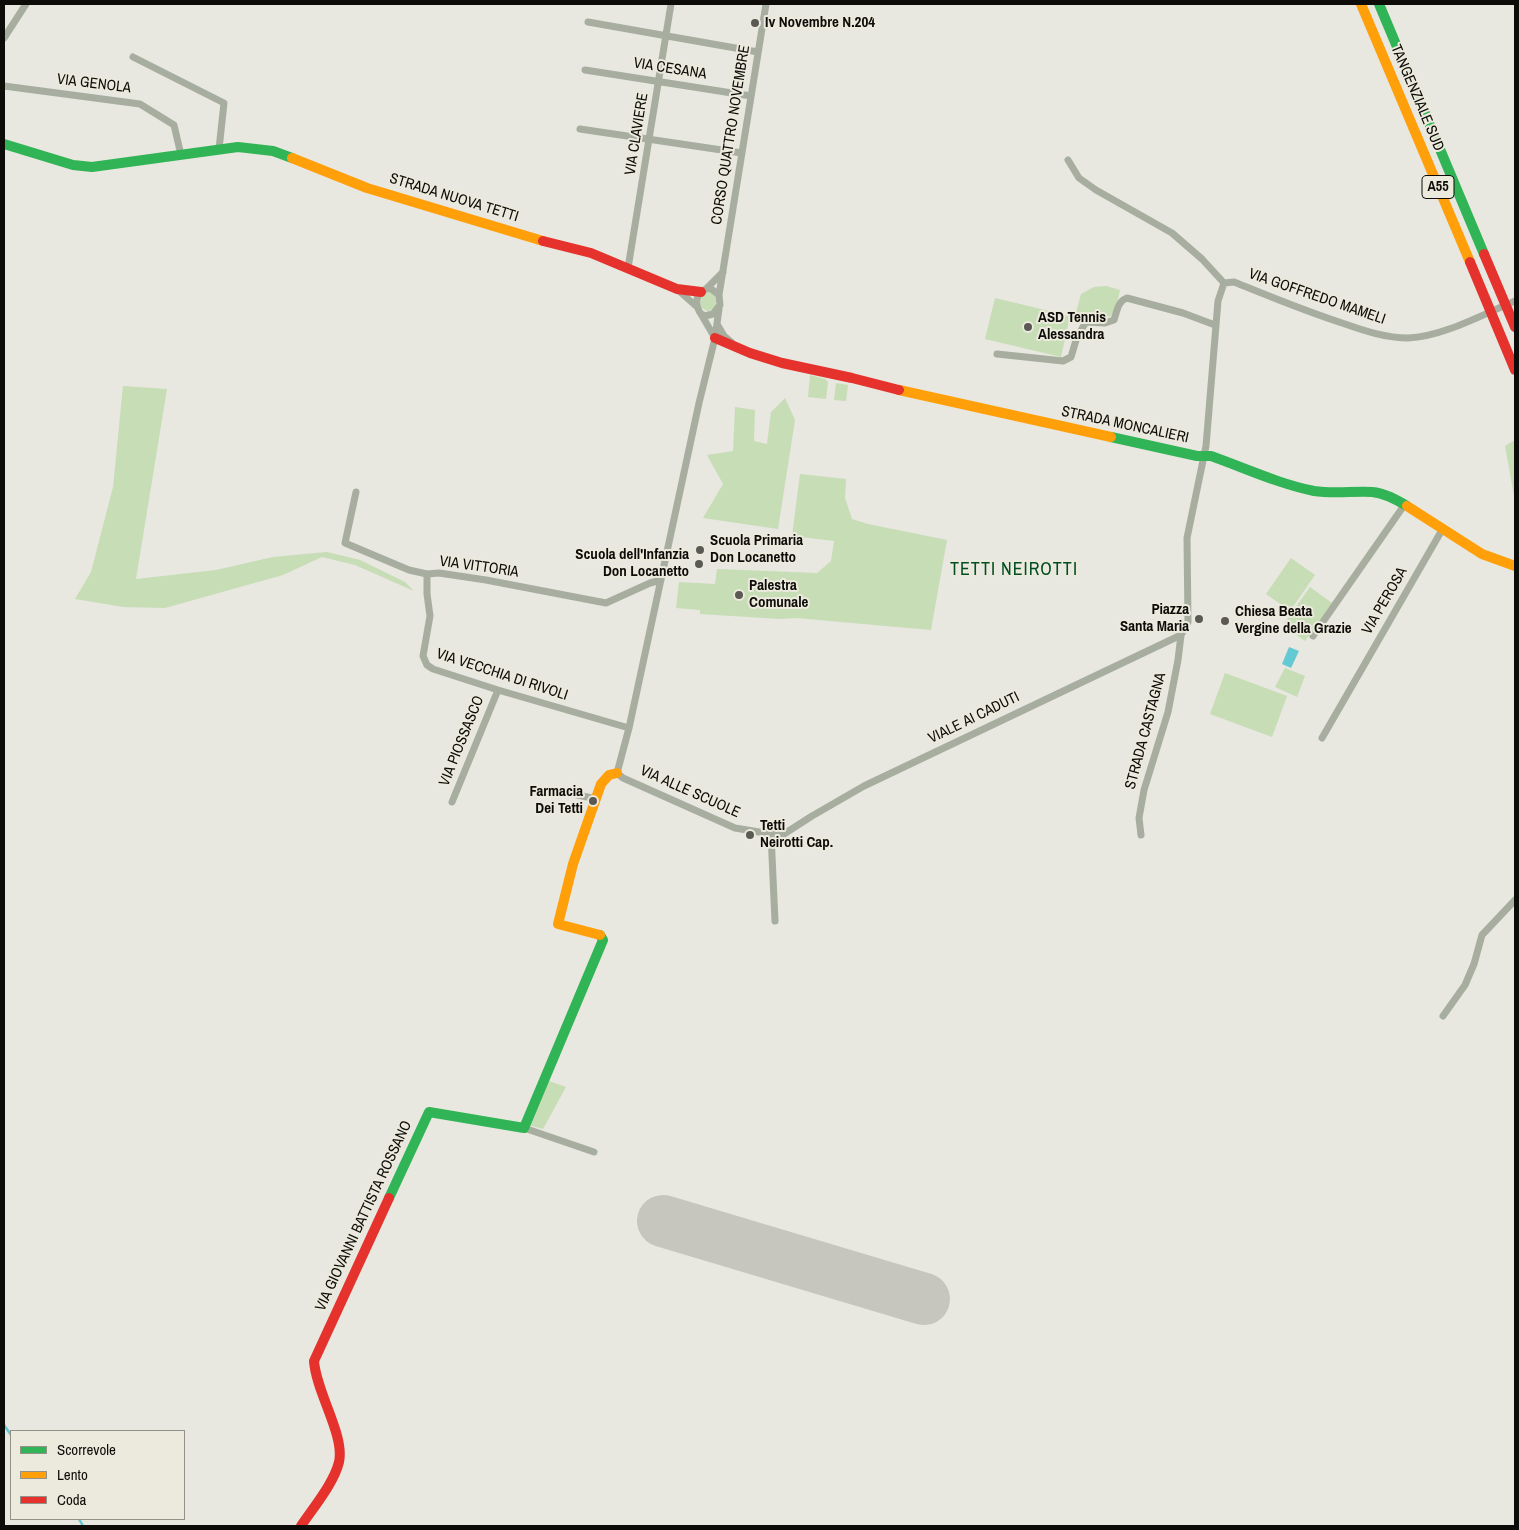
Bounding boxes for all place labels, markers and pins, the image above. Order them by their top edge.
place label: Iv Novembre N.204 [765,14,875,32]
marker: Iv Novembre N.204 [749,17,761,29]
place label: ASD Tennis Alessandra [1038,309,1106,344]
marker: ASD Tennis Alessandra [1022,321,1034,333]
place label: Scuola Primaria Don Locanetto [710,532,803,567]
marker: Scuola Primaria Don Locanetto [694,544,706,556]
place label: Scuola dell'Infanzia Don Locanetto [575,546,689,581]
marker: Scuola dell'Infanzia Don Locanetto [693,558,705,570]
place label: Palestra Comunale [749,577,808,612]
marker: Palestra Comunale [733,589,745,601]
place label: Piazza Santa Maria [1120,601,1189,636]
place label: Chiesa Beata Vergine della Grazie [1235,603,1352,638]
marker: Piazza Santa Maria [1193,613,1205,625]
marker: Chiesa Beata Vergine della Grazie [1219,615,1231,627]
place label: Farmacia Dei Tetti [530,783,583,818]
marker: Farmacia Dei Tetti [587,795,599,807]
place label: Tetti Neirotti Cap. [760,817,833,852]
marker: Tetti Neirotti Cap. [744,829,756,841]

